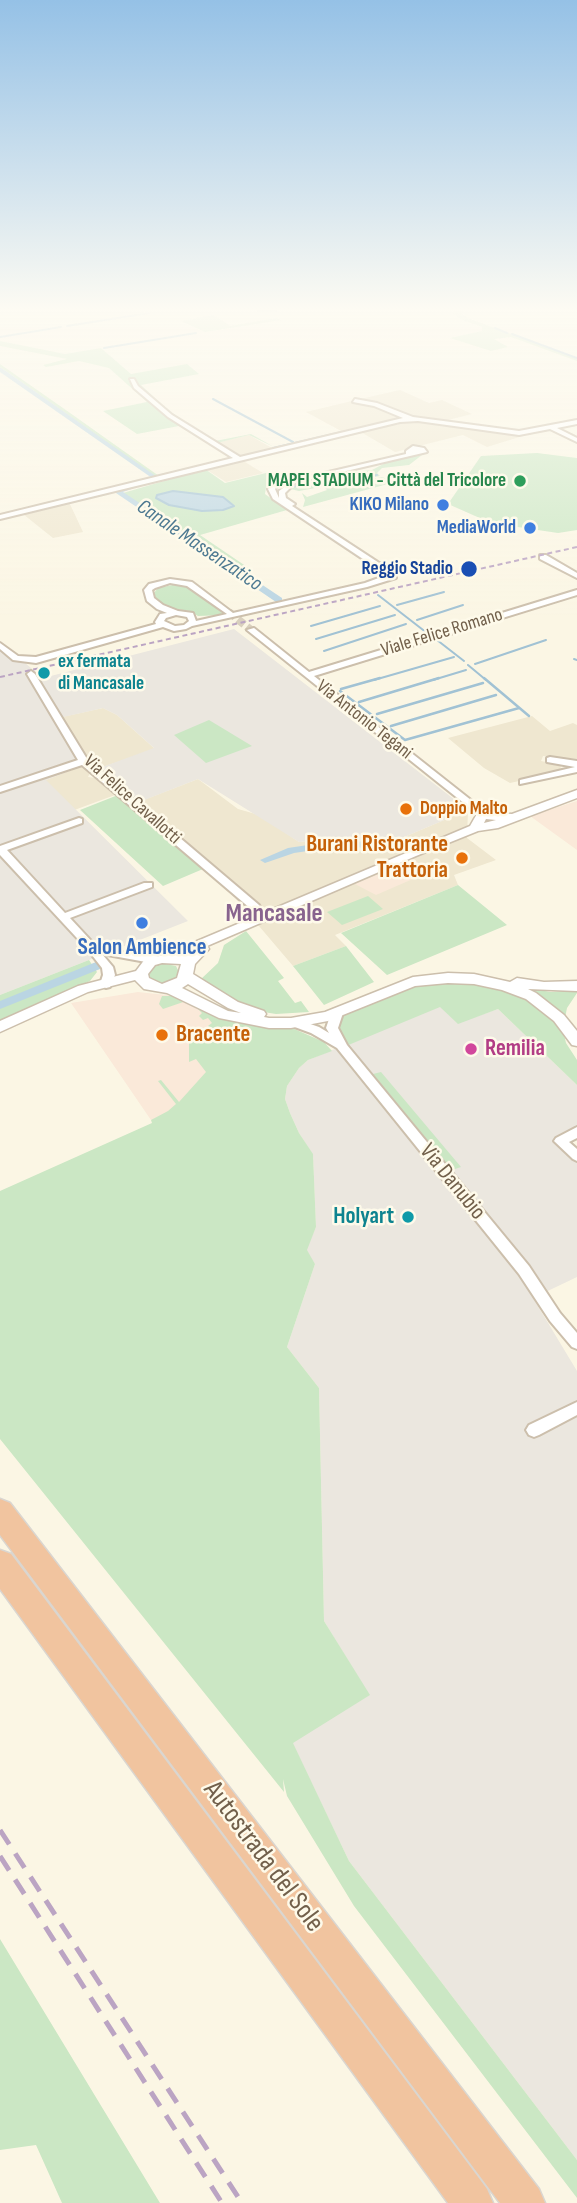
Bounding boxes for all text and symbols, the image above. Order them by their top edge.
place label: MAPEI STADIUM - Città del Tricolore [268,470,506,492]
marker: MAPEI STADIUM - Città del Tricolore [512,473,528,489]
place label: KIKO Milano [350,494,429,516]
water label: Canale Massenzatico [132,495,266,597]
marker: KIKO Milano [435,497,451,513]
place label: MediaWorld [437,517,516,539]
marker: MediaWorld [522,520,538,536]
place label: Reggio Stadio [361,558,453,580]
marker: Reggio Stadio [459,559,479,579]
street label: Viale Felice Romano [379,604,505,662]
place label: ex fermata di Mancasale [58,651,144,695]
marker: ex fermata di Mancasale [36,665,52,681]
street label: Via Antonio Tegani [311,675,417,765]
street label: Via Felice Cavallotti [79,750,185,850]
place label: Doppio Malto [420,798,508,820]
marker: Doppio Malto [398,801,414,817]
place label: Burani Ristorante Trattoria [306,831,448,885]
marker: Burani Ristorante Trattoria [454,850,470,866]
district label: Mancasale [225,898,323,930]
marker: Salon Ambience [134,915,150,931]
place label: Salon Ambience [78,934,206,962]
place label: Bracente [176,1021,250,1049]
marker: Bracente [154,1027,170,1043]
place label: Remilia [485,1035,545,1063]
marker: Remilia [463,1041,479,1057]
street label: Via Danubio [413,1138,491,1226]
place label: Holyart [333,1203,394,1231]
marker: Holyart [400,1209,416,1225]
street label: Autostrada del Sole [195,1775,331,1939]

